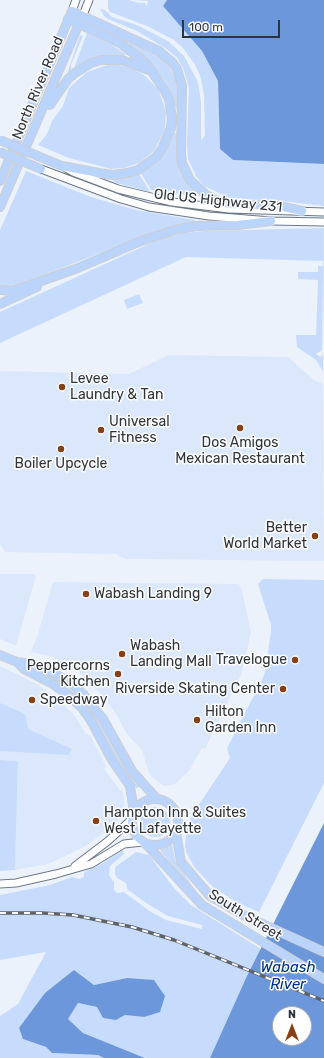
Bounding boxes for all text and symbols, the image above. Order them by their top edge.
scale bar [184,12,282,38]
text: 100 m [189,20,223,34]
street label: North River Road [9,34,67,142]
street label: Old US Highway 231 [153,186,283,216]
place label: Levee Laundry & Tan [70,371,164,404]
marker: Levee Laundry & Tan [57,382,67,392]
place label: Universal Fitness [109,414,170,446]
marker: Dos Amigos Mexican Restaurant [235,423,245,433]
marker: Universal Fitness [96,425,106,435]
place label: Dos Amigos Mexican Restaurant [175,435,305,468]
marker: Boiler Upcycle [56,444,66,454]
place label: Boiler Upcycle [15,456,107,472]
place label: Better World Market [223,520,307,552]
marker: Better World Market [310,531,320,541]
place label: Wabash Landing 9 [94,586,212,602]
marker: Wabash Landing 9 [81,589,91,599]
place label: Wabash Landing Mall [130,638,212,670]
marker: Wabash Landing Mall [117,649,127,659]
place label: Travelogue [216,652,287,668]
marker: Travelogue [290,655,300,665]
place label: Peppercorns Kitchen [27,658,110,690]
marker: Peppercorns Kitchen [113,669,123,679]
place label: Riverside Skating Center [115,681,275,697]
marker: Riverside Skating Center [278,684,288,694]
place label: Speedway [40,692,107,708]
marker: Speedway [27,695,37,705]
place label: Hilton Garden Inn [205,704,276,736]
marker: Hilton Garden Inn [192,715,202,725]
place label: Hampton Inn & Suites West Lafayette [104,805,246,838]
marker: Hampton Inn & Suites West Lafayette [91,816,101,826]
street label: South Street [205,886,285,944]
water label: Wabash River [260,959,316,994]
north arrow [272,1006,312,1046]
text: N [288,1008,296,1021]

